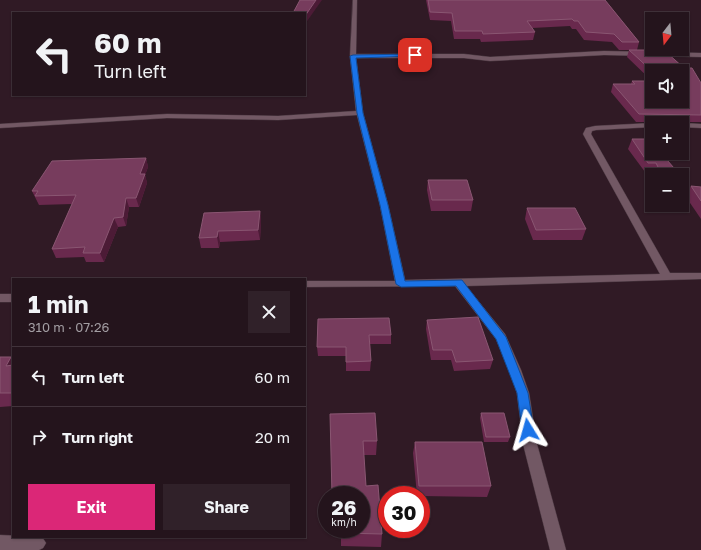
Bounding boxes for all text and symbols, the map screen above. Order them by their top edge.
north arrow [645,12,689,56]
map controls [645,12,689,212]
text: 60 m [94,26,161,59]
icon: left [28,28,80,80]
pin [398,38,432,72]
icon: arrive [404,44,426,66]
text: Turn left [94,60,167,82]
button: sound [645,64,689,108]
button: + [645,116,689,160]
button: − [645,168,689,212]
text: 1 min [28,289,88,318]
button: close [248,291,290,333]
text: 310 m · 07:26 [28,319,109,335]
icon: left [28,366,50,388]
text: Turn left [62,368,124,386]
text: 60 m [255,368,290,386]
position arrow [507,409,549,451]
icon: right [28,426,50,448]
text: Turn right [62,428,133,446]
text: 20 m [255,428,290,446]
button: Exit [28,484,155,530]
button: Share [163,484,290,530]
speed limit sign: 30 [378,486,430,538]
text: 26 [332,495,356,519]
text: km/h [331,516,357,528]

